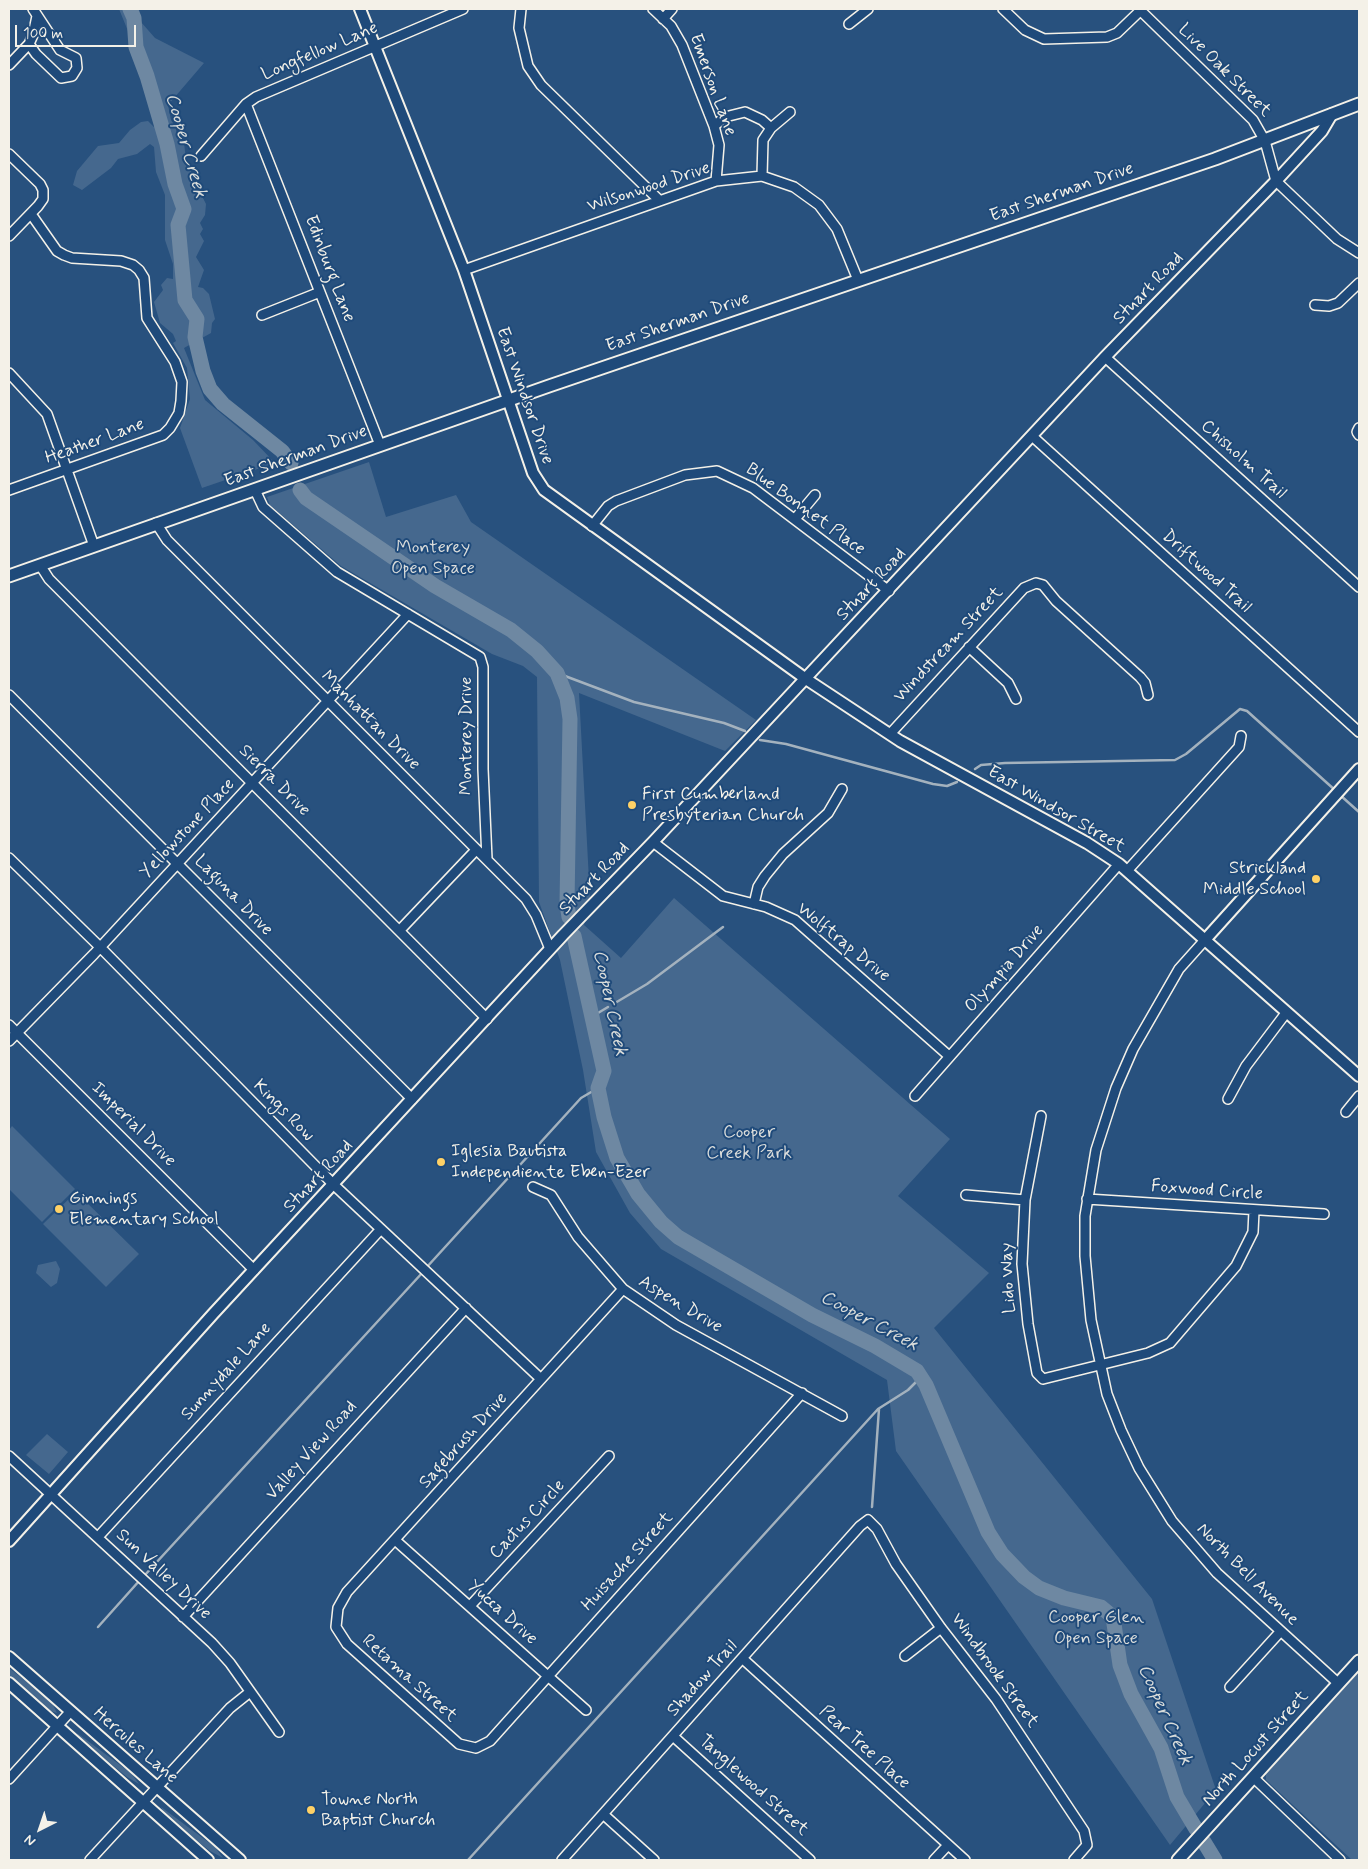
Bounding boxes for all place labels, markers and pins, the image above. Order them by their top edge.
place label: First Cumberland Presbyterian Church [642,784,804,826]
marker: First Cumberland Presbyterian Church [626,799,638,811]
place label: Strickland Middle School [1203,858,1306,901]
marker: Strickland Middle School [1310,873,1322,885]
place label: Iglesia Bautista Independiente Eben-Ezer [451,1141,650,1184]
marker: Iglesia Bautista Independiente Eben-Ezer [435,1156,447,1168]
place label: Ginnings Elementary School [69,1188,219,1230]
marker: Ginnings Elementary School [53,1203,65,1215]
place label: Towne North Baptist Church [321,1789,435,1832]
marker: Towne North Baptist Church [305,1804,317,1816]

